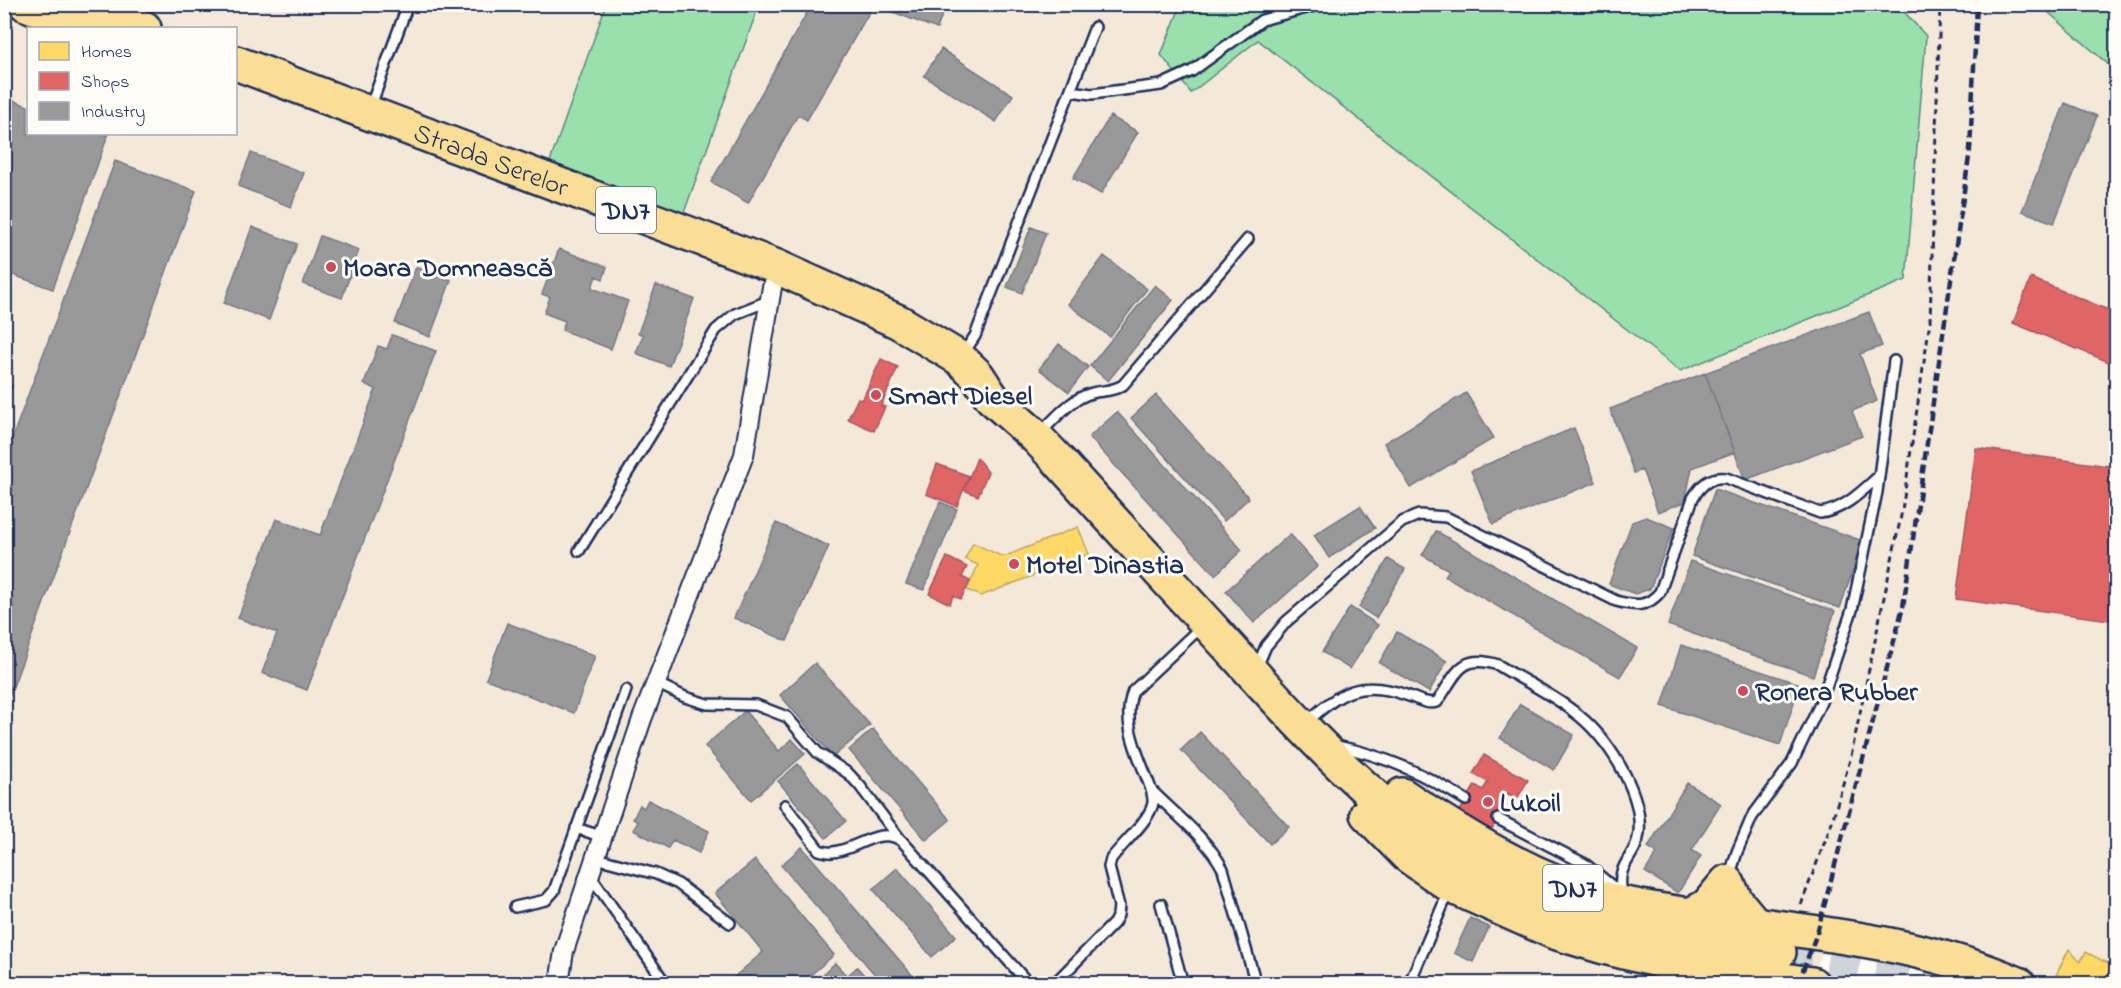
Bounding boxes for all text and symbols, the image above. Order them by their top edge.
legend [27,27,237,135]
text: Homes [81,40,132,66]
text: Shops [81,70,129,96]
text: Industry [81,100,145,126]
street label: Strada Serelor [408,115,574,209]
road number: DN7 [596,187,656,233]
place label: Moara Domnească [343,250,552,289]
marker: Moara Domnească [324,260,338,274]
place label: Smart Diesel [888,378,1032,417]
marker: Smart Diesel [869,388,883,402]
place label: Motel Dinastia [1026,547,1184,586]
marker: Motel Dinastia [1007,557,1021,571]
place label: Ronera Rubber [1755,674,1918,713]
marker: Ronera Rubber [1736,684,1750,698]
place label: Lukoil [1500,785,1561,824]
marker: Lukoil [1481,795,1495,809]
road number: DN7 [1543,865,1603,911]

